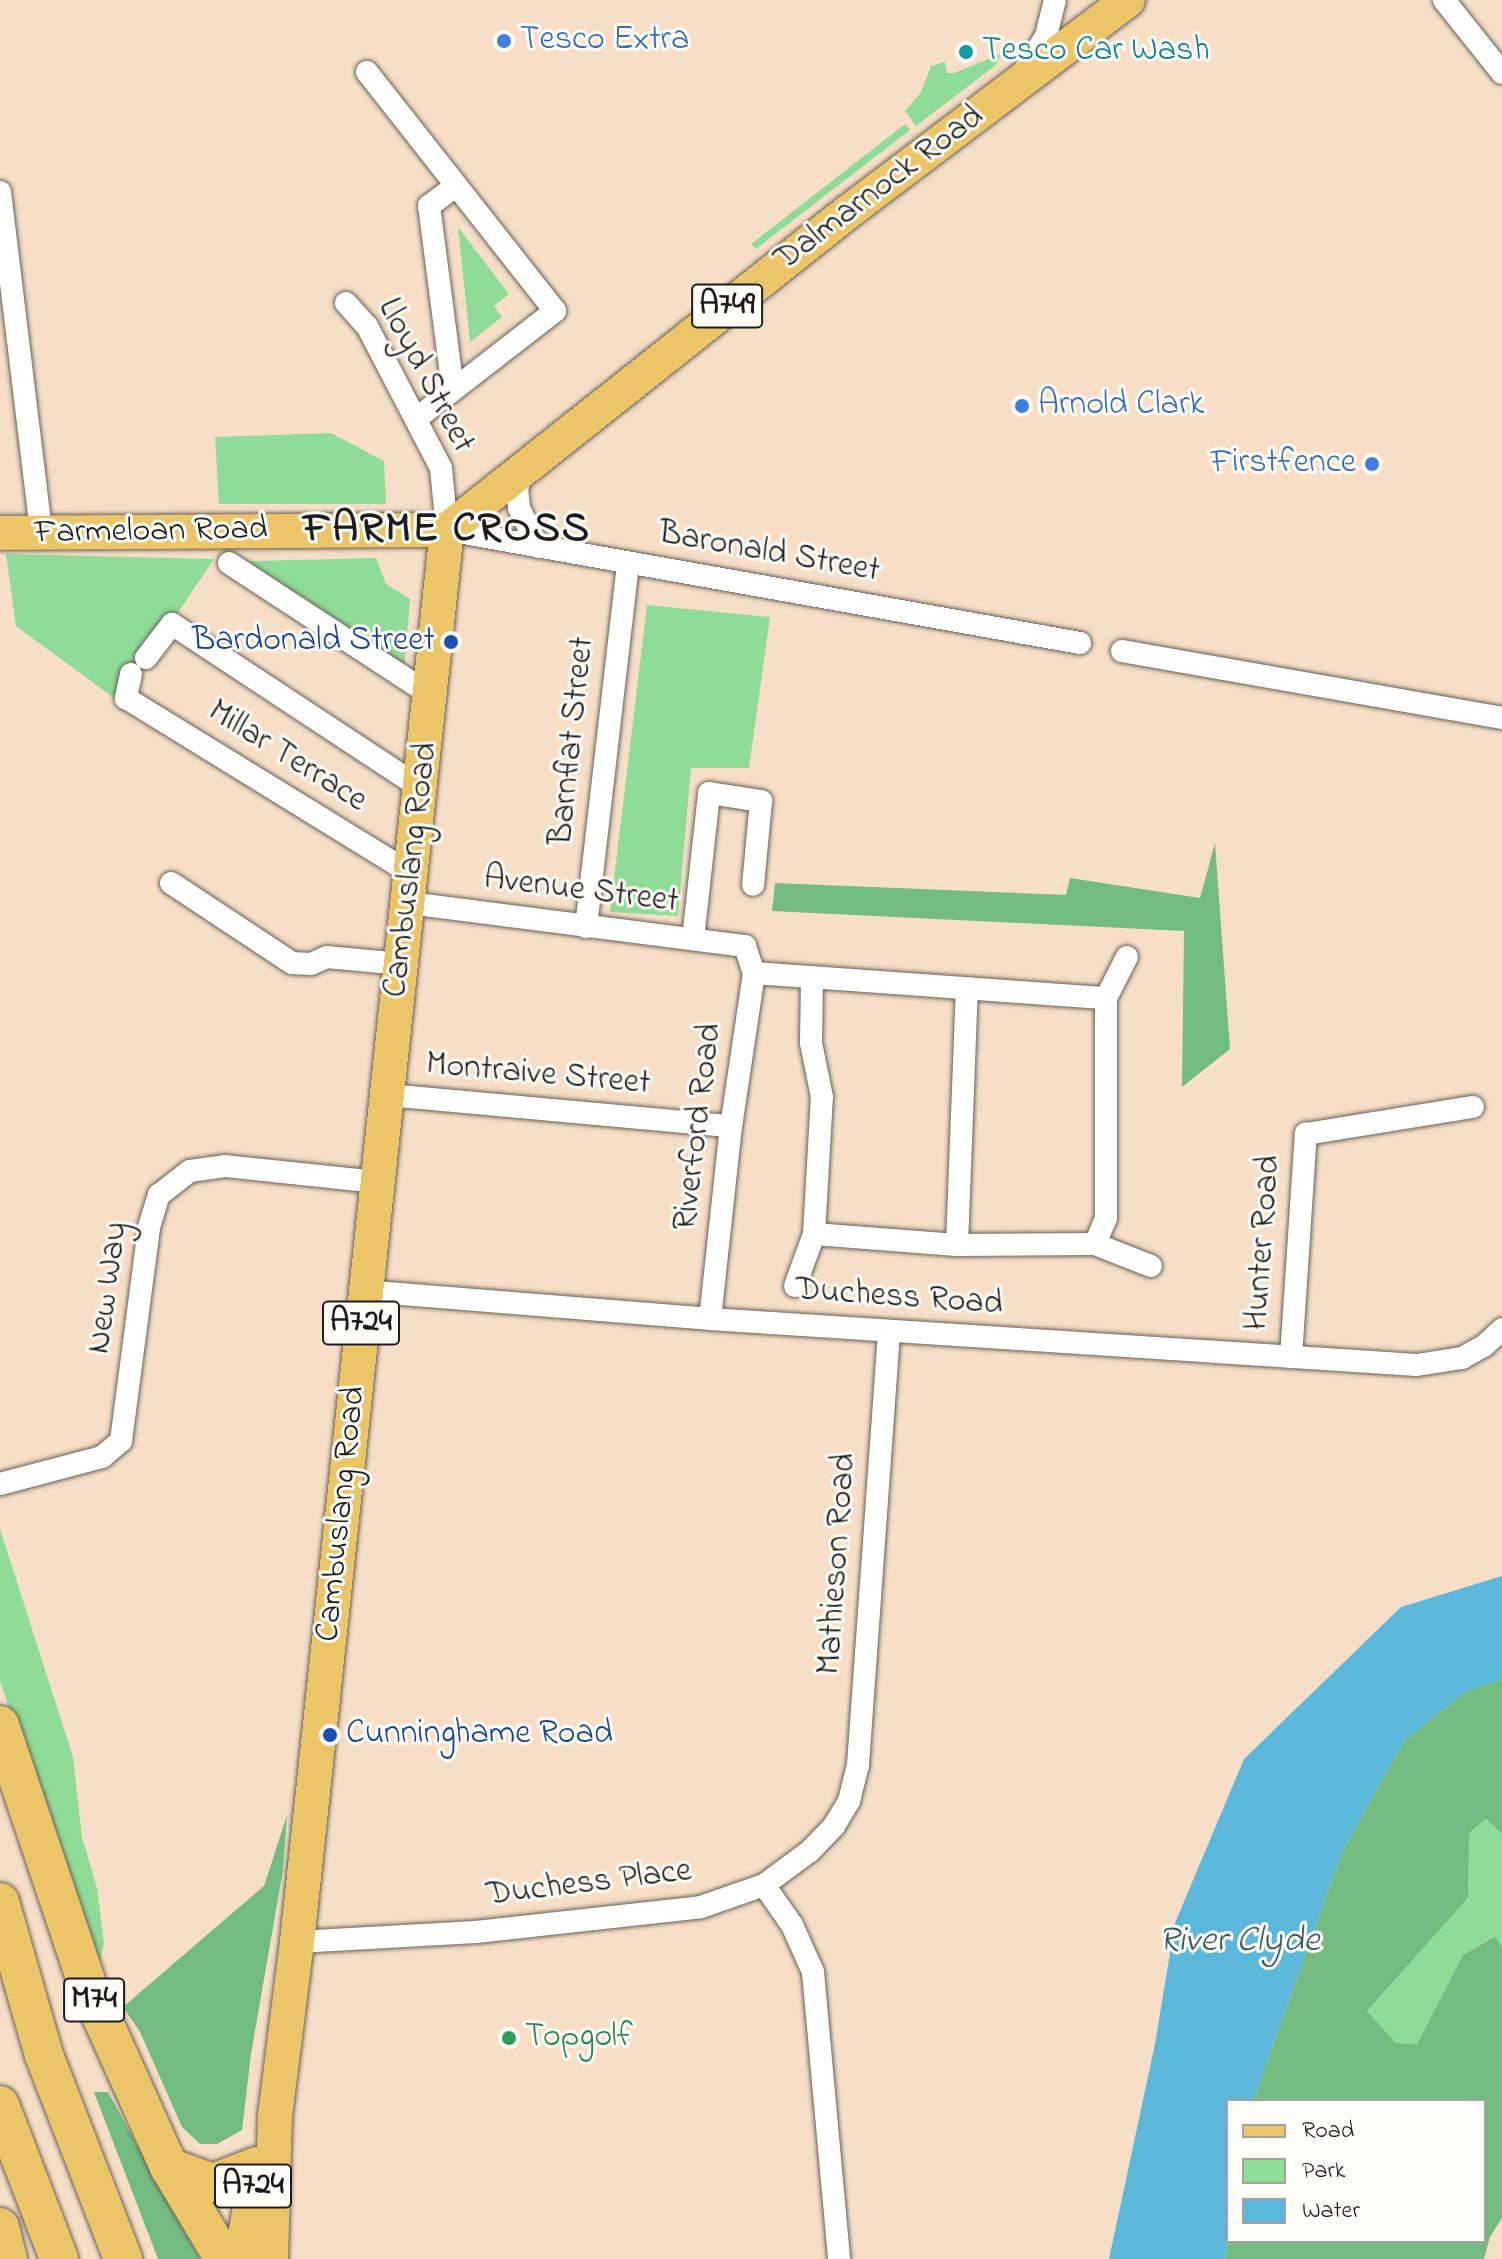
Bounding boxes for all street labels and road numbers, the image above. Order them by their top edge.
street label: Dalmarnock Road [767,97,993,281]
road number: A749 [691,278,763,334]
street label: Lloyd Street [367,292,483,460]
street label: Farmeloan Road [34,510,268,554]
street label: Baronald Street [655,513,883,593]
street label: Barnflat Street [542,635,604,847]
street label: Millar Terrace [200,692,374,822]
street label: Cambuslang Road [376,740,448,1000]
street label: Avenue Street [481,859,681,923]
street label: Riverford Road [666,1021,732,1233]
street label: Montraive Street [424,1045,652,1105]
street label: Hunter Road [1238,1154,1290,1332]
street label: New Way [80,1220,138,1356]
street label: Duchess Road [794,1270,1004,1326]
road number: A724 [321,1295,401,1351]
street label: Cambuslang Road [308,1384,376,1644]
street label: Mathieson Road [810,1452,866,1676]
street label: Duchess Place [484,1851,694,1917]
road number: M74 [62,1972,126,2028]
road number: A724 [213,2158,293,2214]

